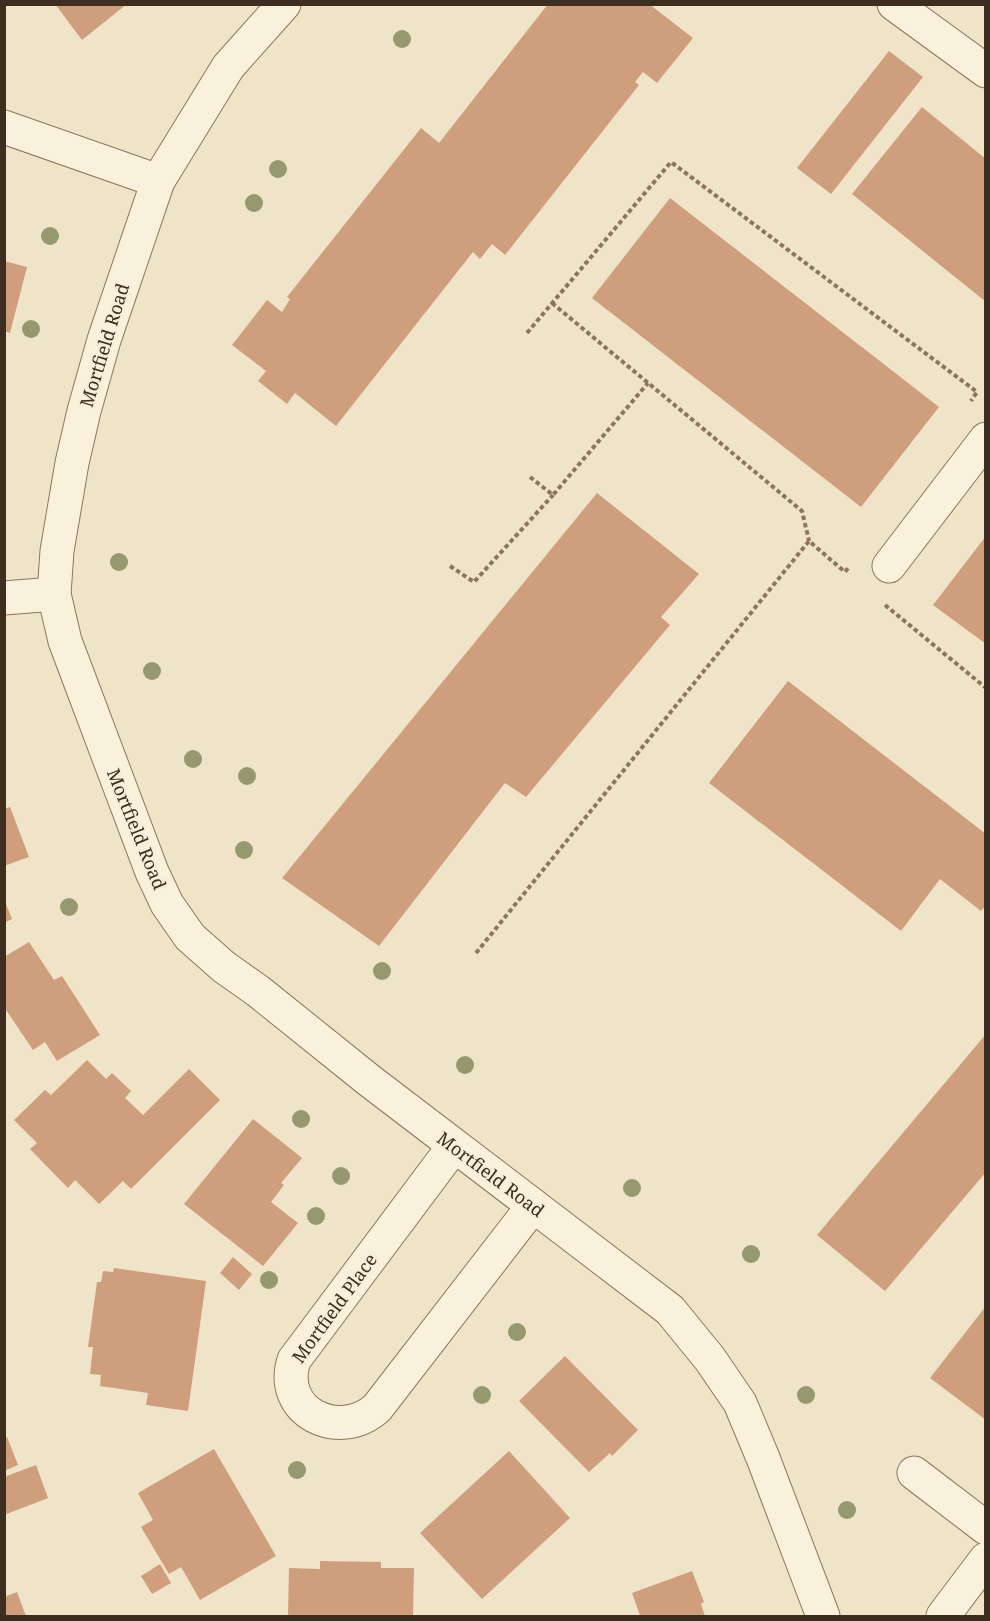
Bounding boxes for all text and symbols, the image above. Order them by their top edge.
street label: Mortfield Road [74,280,134,410]
street label: Mortfield Road [102,765,172,893]
street label: Mortfield Road [433,1126,549,1222]
street label: Mortfield Place [286,1248,382,1368]

